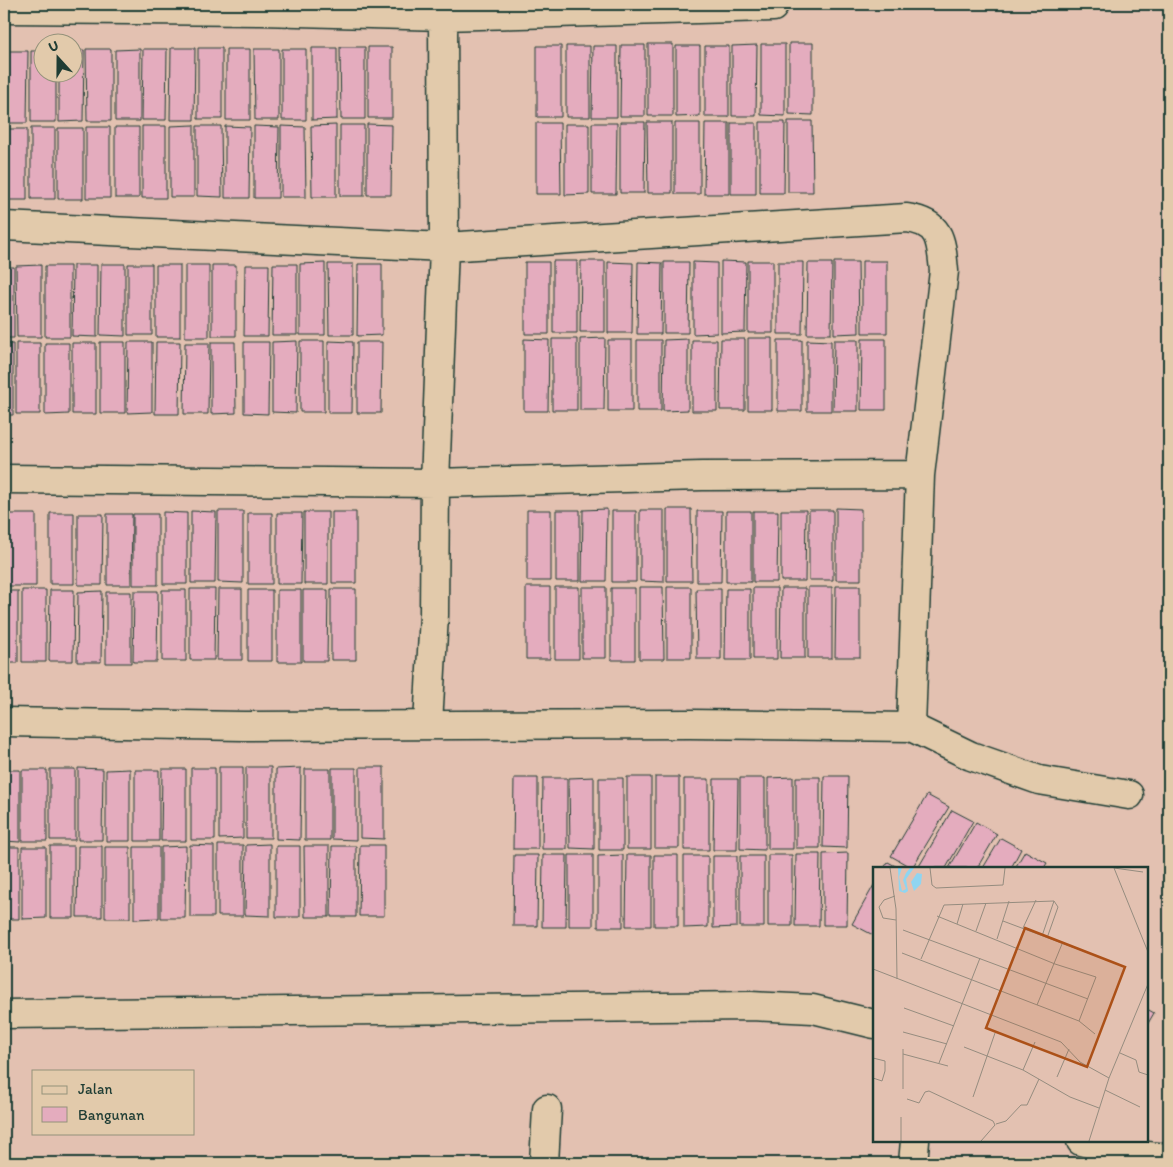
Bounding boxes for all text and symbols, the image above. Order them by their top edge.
north arrow [32,32,82,82]
text: U [46,37,61,56]
inset map [873,867,1148,1142]
legend [32,1070,195,1134]
text: Jalan [78,1080,112,1098]
text: Bangunan [78,1106,145,1124]

